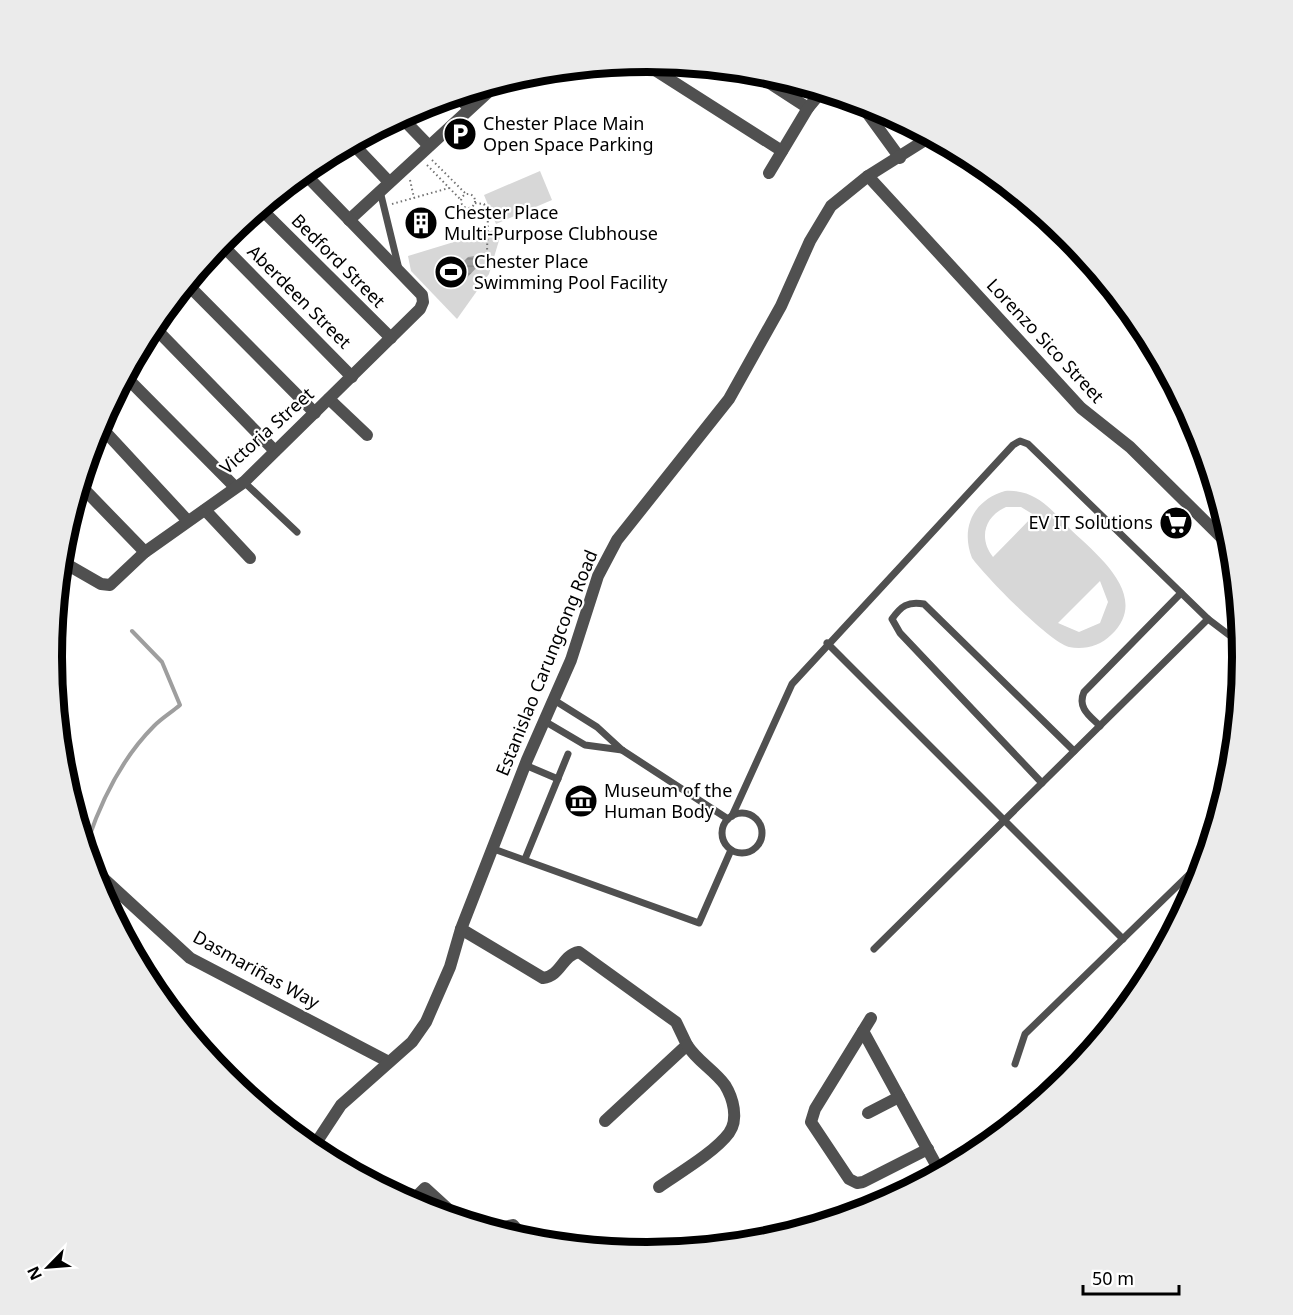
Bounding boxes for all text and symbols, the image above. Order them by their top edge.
place label: Chester Place Main Open Space Parking [483,111,653,156]
parking icon: Chester Place Main Open Space Parking [442,116,478,152]
place label: Chester Place Multi-Purpose Clubhouse [444,200,658,245]
building icon: Chester Place Multi-Purpose Clubhouse [403,205,439,241]
street label: Bedford Street [287,208,391,313]
street label: Aberdeen Street [243,239,357,354]
place label: Chester Place Swimming Pool Facility [474,249,668,294]
sports icon: Chester Place Swimming Pool Facility [433,254,469,290]
street label: Lorenzo Sico Street [982,273,1110,408]
street label: Victoria Street [214,381,319,479]
supermarket icon: EV IT Solutions [1158,505,1194,541]
place label: EV IT Solutions [1028,510,1153,534]
street label: Estanislao Carungcong Road [490,546,602,779]
place label: Museum of the Human Body [604,778,732,823]
museum icon: Museum of the Human Body [563,783,599,819]
street label: Dasmariñas Way [189,924,325,1014]
north arrow [18,1237,78,1297]
scale bar [1083,1258,1179,1296]
text: N [22,1263,47,1284]
text: 50 m [1092,1266,1134,1290]

